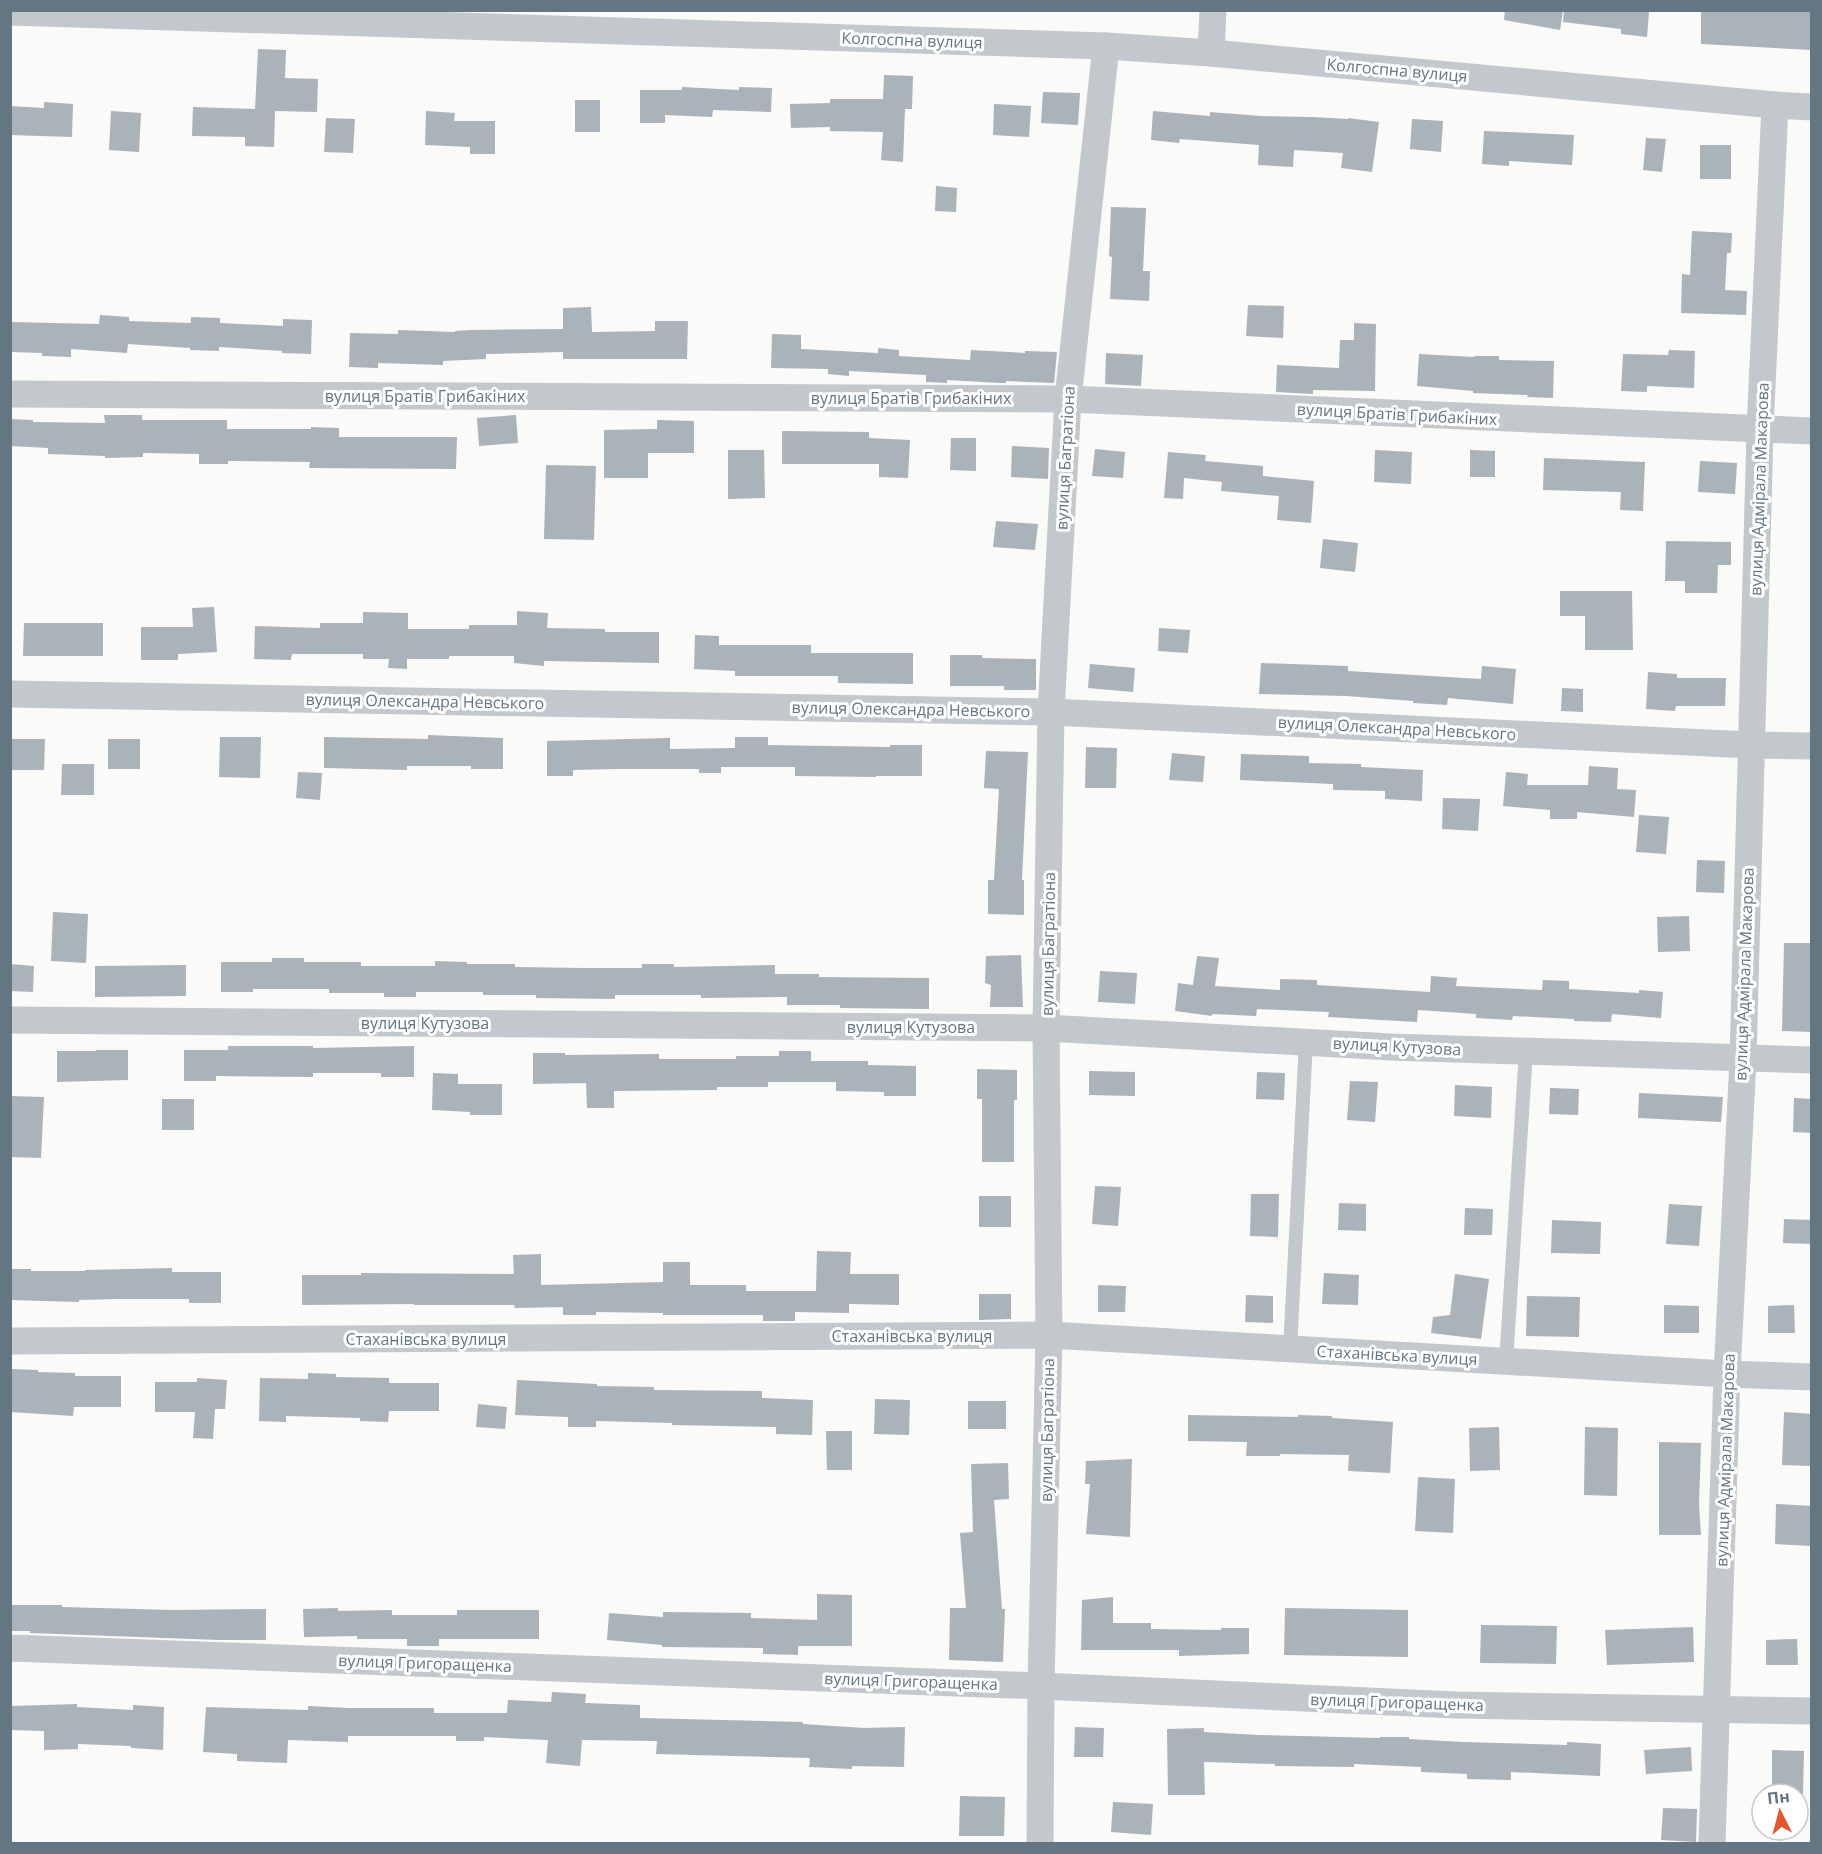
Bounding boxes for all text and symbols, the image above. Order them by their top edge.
street label: Колгоспна вулиця [841,27,983,53]
street label: Колгоспна вулиця [1326,53,1468,87]
street label: вулиця Адмірала Макарова [1744,382,1774,596]
street label: вулиця Братів Грибакіних [325,385,526,407]
street label: вулиця Багратіона [1050,386,1080,530]
street label: вулиця Братів Грибакіних [811,387,1012,409]
street label: вулиця Братів Грибакіних [1296,398,1498,430]
street label: вулиця Олександра Невського [306,688,544,714]
street label: вулиця Олександра Невського [792,696,1030,722]
street label: вулиця Олександра Невського [1277,711,1517,745]
street label: вулиця Адмірала Макарова [1729,867,1759,1081]
street label: вулиця Багратіона [1036,872,1060,1016]
street label: вулиця Кутузова [361,1012,489,1034]
street label: вулиця Кутузова [847,1016,975,1038]
street label: вулиця Кутузова [1332,1032,1462,1060]
street label: Стаханівська вулиця [832,1325,992,1347]
street label: Стаханівська вулиця [346,1328,506,1350]
street label: Стаханівська вулиця [1316,1340,1478,1370]
street label: вулиця Адмірала Макарова [1710,1353,1740,1567]
street label: вулиця Багратіона [1035,1358,1059,1502]
street label: вулиця Григоращенка [338,1649,512,1677]
street label: вулиця Григоращенка [824,1667,998,1695]
street label: вулиця Григоращенка [1310,1688,1484,1716]
north arrow [1750,1782,1810,1842]
text: Пн [1766,1785,1791,1809]

